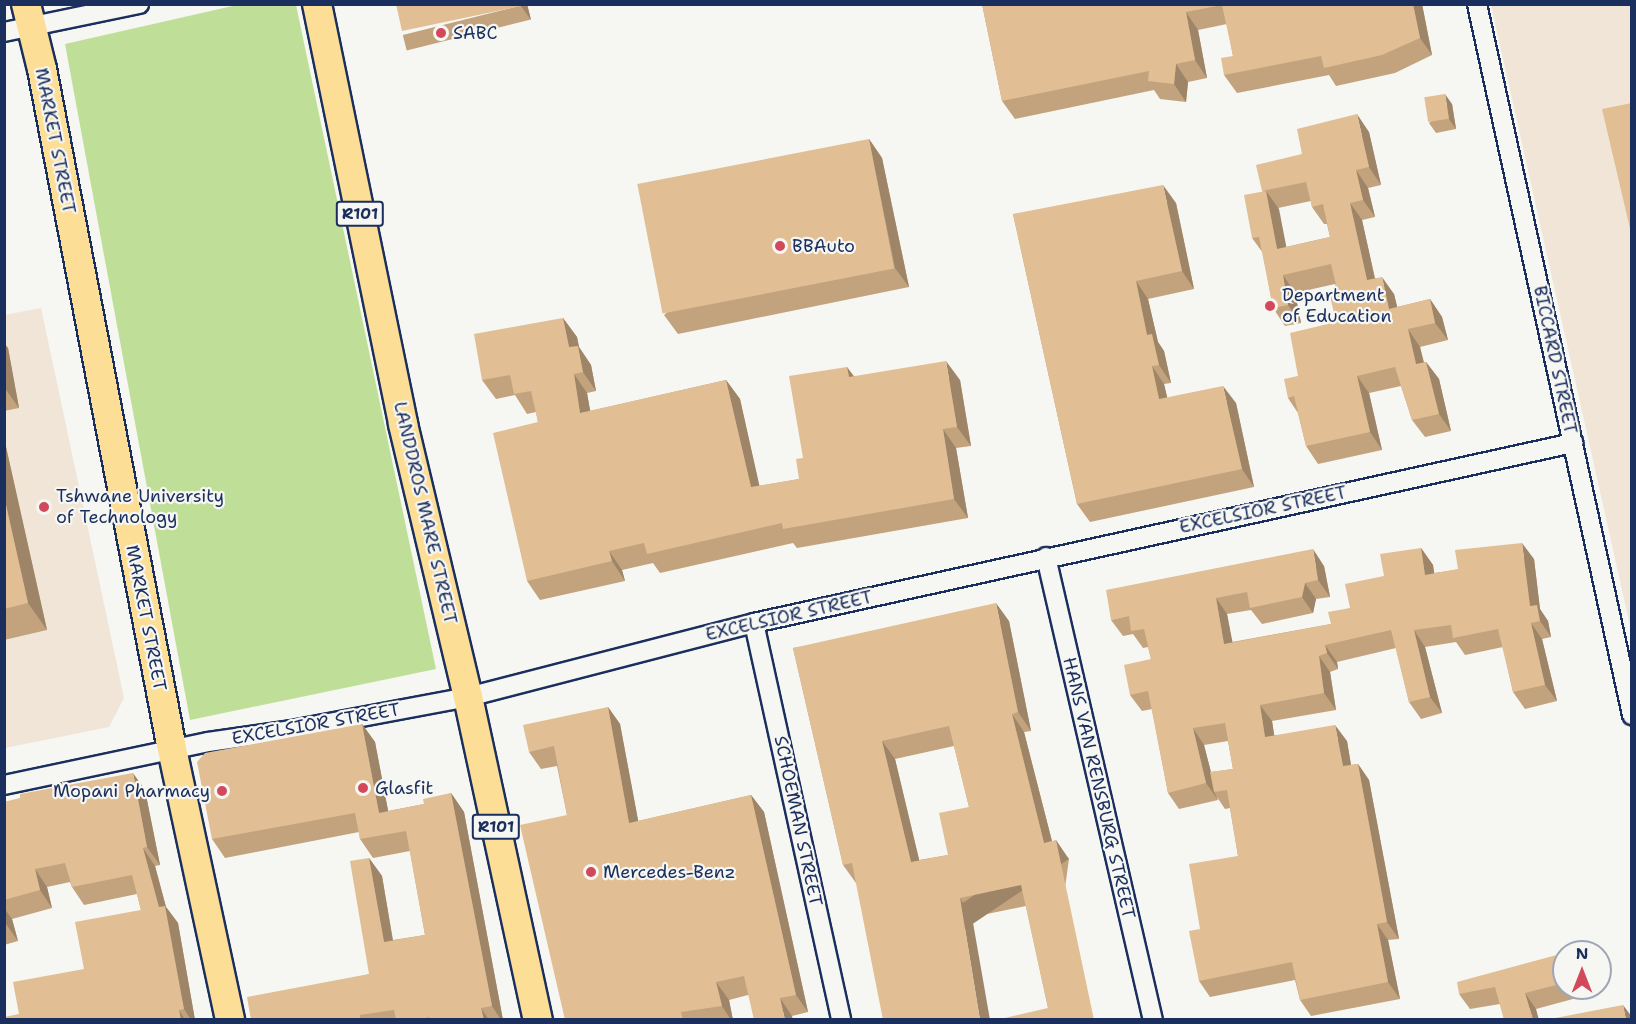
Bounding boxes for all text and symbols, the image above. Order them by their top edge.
place label: SABC [453,22,498,44]
marker: SABC [434,26,448,40]
street label: MARKET STREET [30,66,80,216]
road number: R101 [334,201,386,227]
place label: BBAuto [792,235,855,257]
marker: BBAuto [773,239,787,253]
street label: BICCARD STREET [1529,284,1581,436]
place label: Department of Education [1282,285,1392,328]
marker: Department of Education [1263,299,1277,313]
street label: LANDDROS MARE STREET [389,400,461,626]
street label: EXCELSIOR STREET [1177,482,1349,538]
place label: Tshwane University of Technology [56,486,224,528]
marker: Tshwane University of Technology [37,500,51,514]
street label: MARKET STREET [121,543,171,693]
street label: EXCELSIOR STREET [703,586,875,646]
street label: HANS VAN RENSBURG STREET [1058,655,1140,921]
street label: EXCELSIOR STREET [230,699,402,749]
street label: SCHOEMAN STREET [769,734,827,908]
place label: Glasfit [375,777,433,799]
place label: Mopani Pharmacy [53,780,210,802]
marker: Glasfit [356,781,370,795]
marker: Mopani Pharmacy [215,784,229,798]
road number: R101 [470,814,522,840]
place label: Mercedes-Benz [603,861,735,883]
marker: Mercedes-Benz [584,865,598,879]
north arrow [1552,940,1612,1000]
text: N [1576,943,1588,964]

